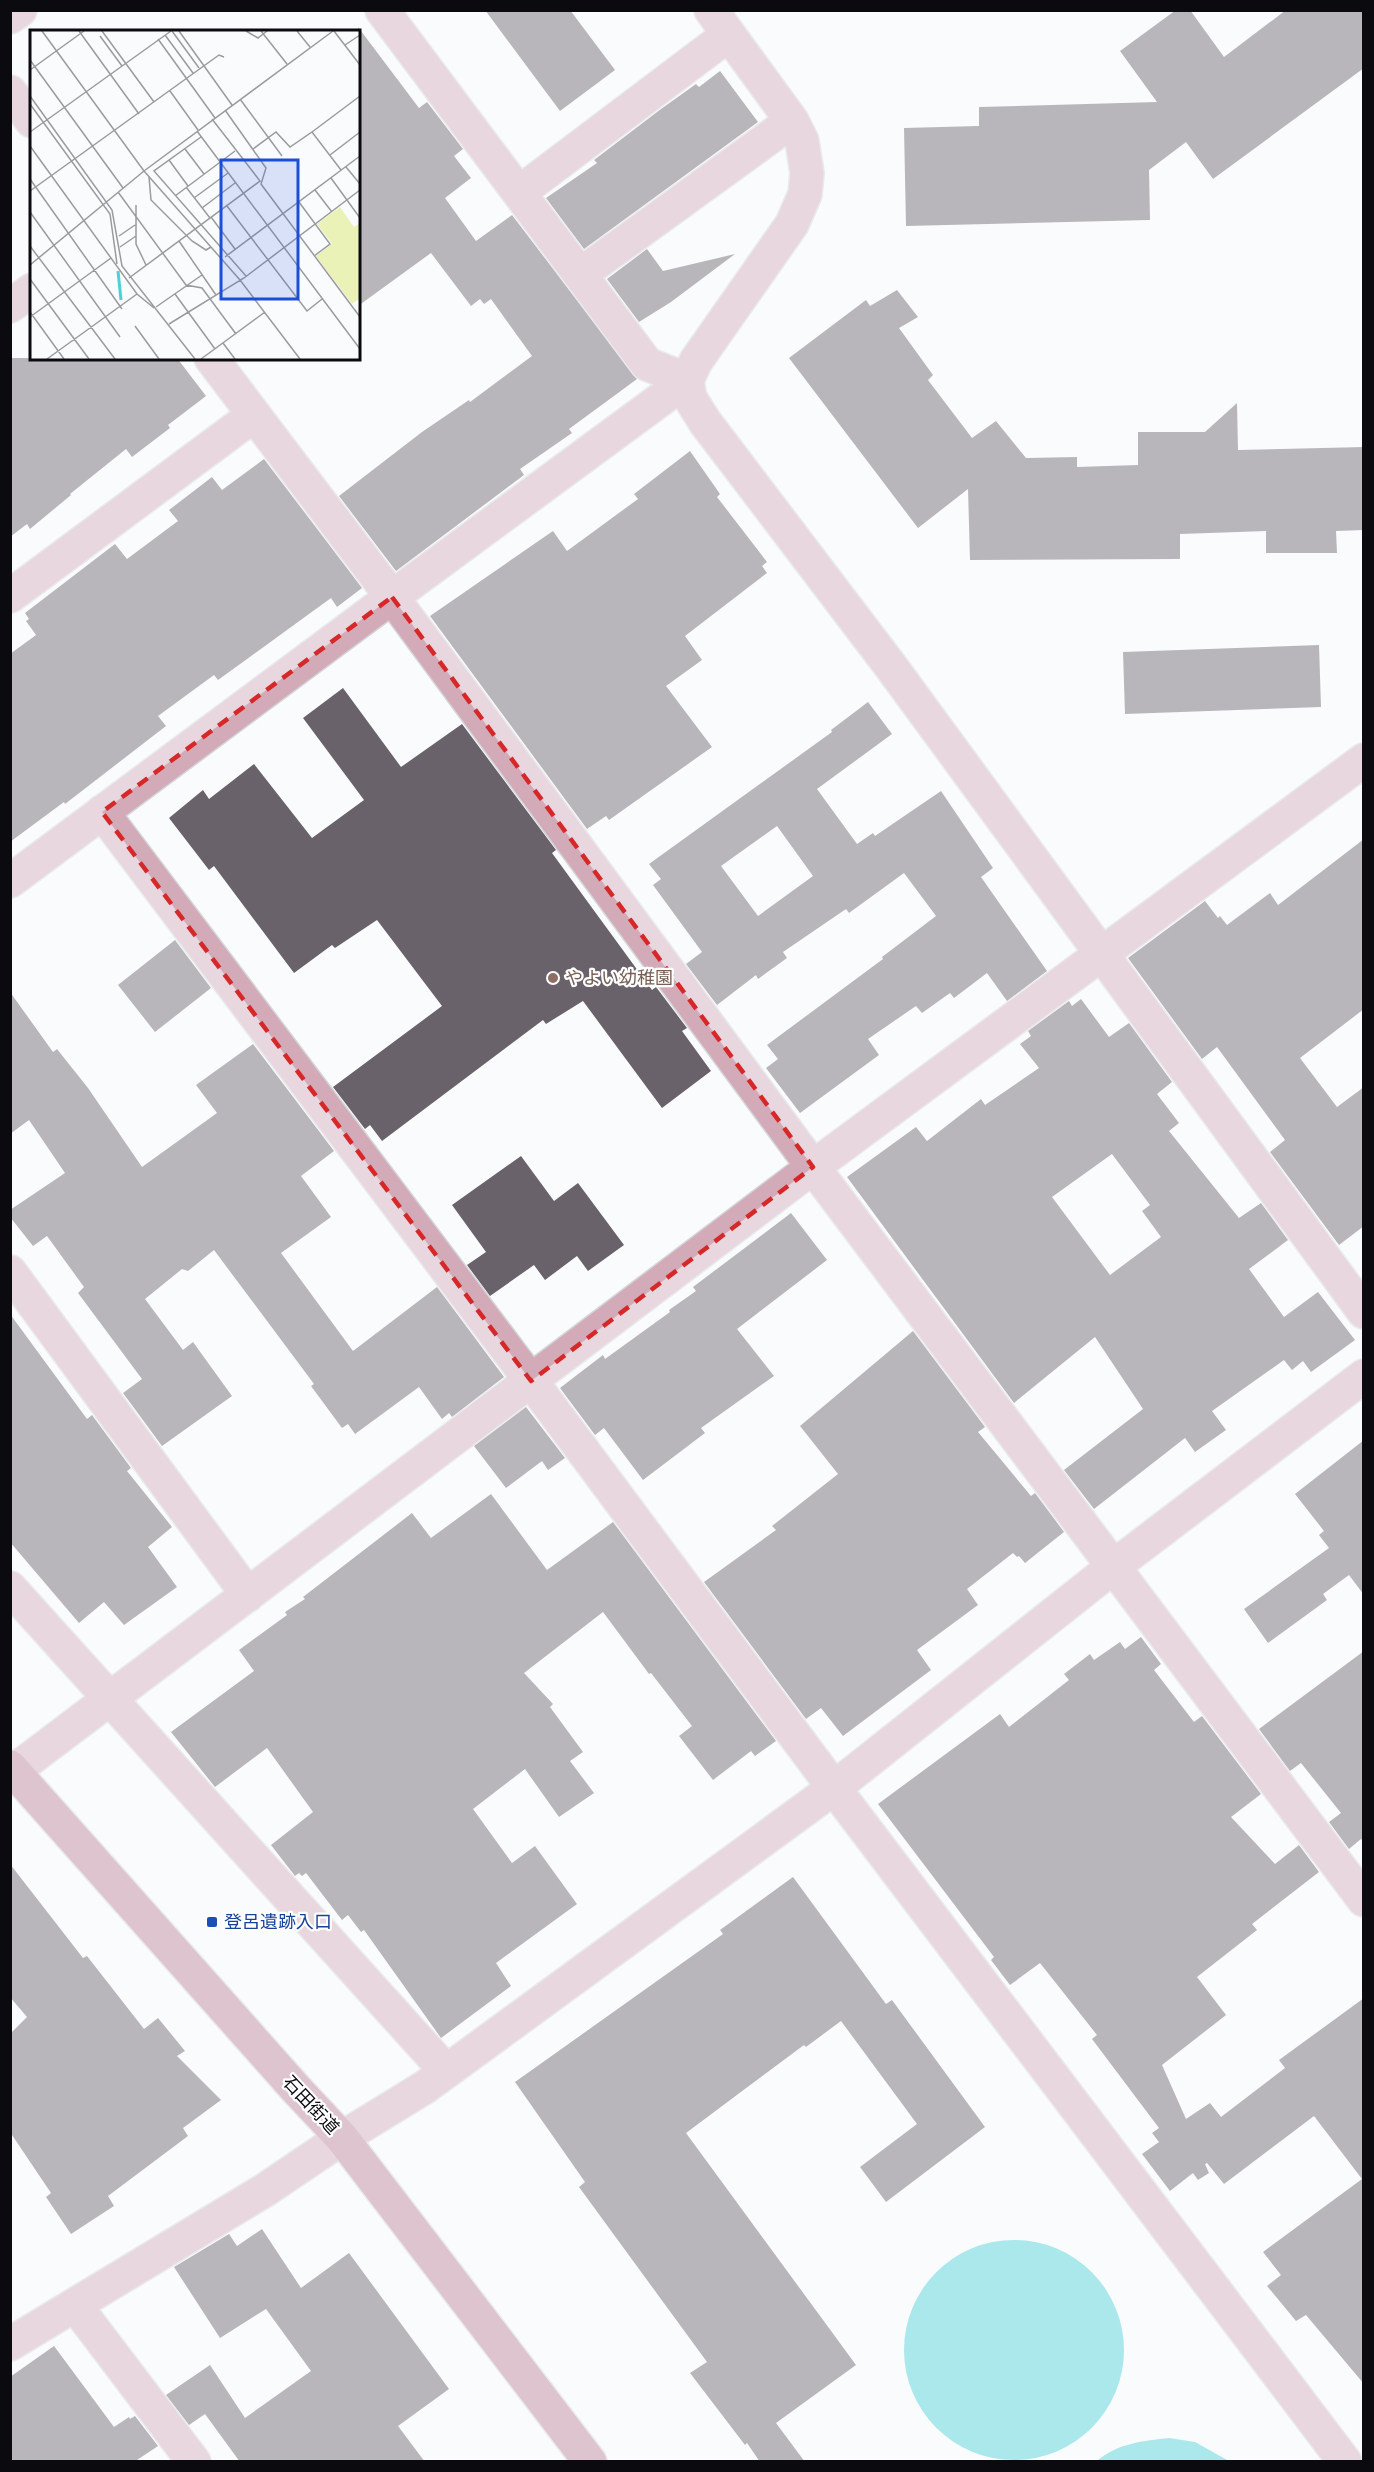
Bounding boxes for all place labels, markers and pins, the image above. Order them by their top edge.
place label: やよい幼稚園 [565,966,673,989]
marker: やよい幼稚園 [546,971,560,985]
place label: 登呂遺跡入口 [224,1910,332,1933]
marker: 登呂遺跡入口 [205,1915,219,1929]

